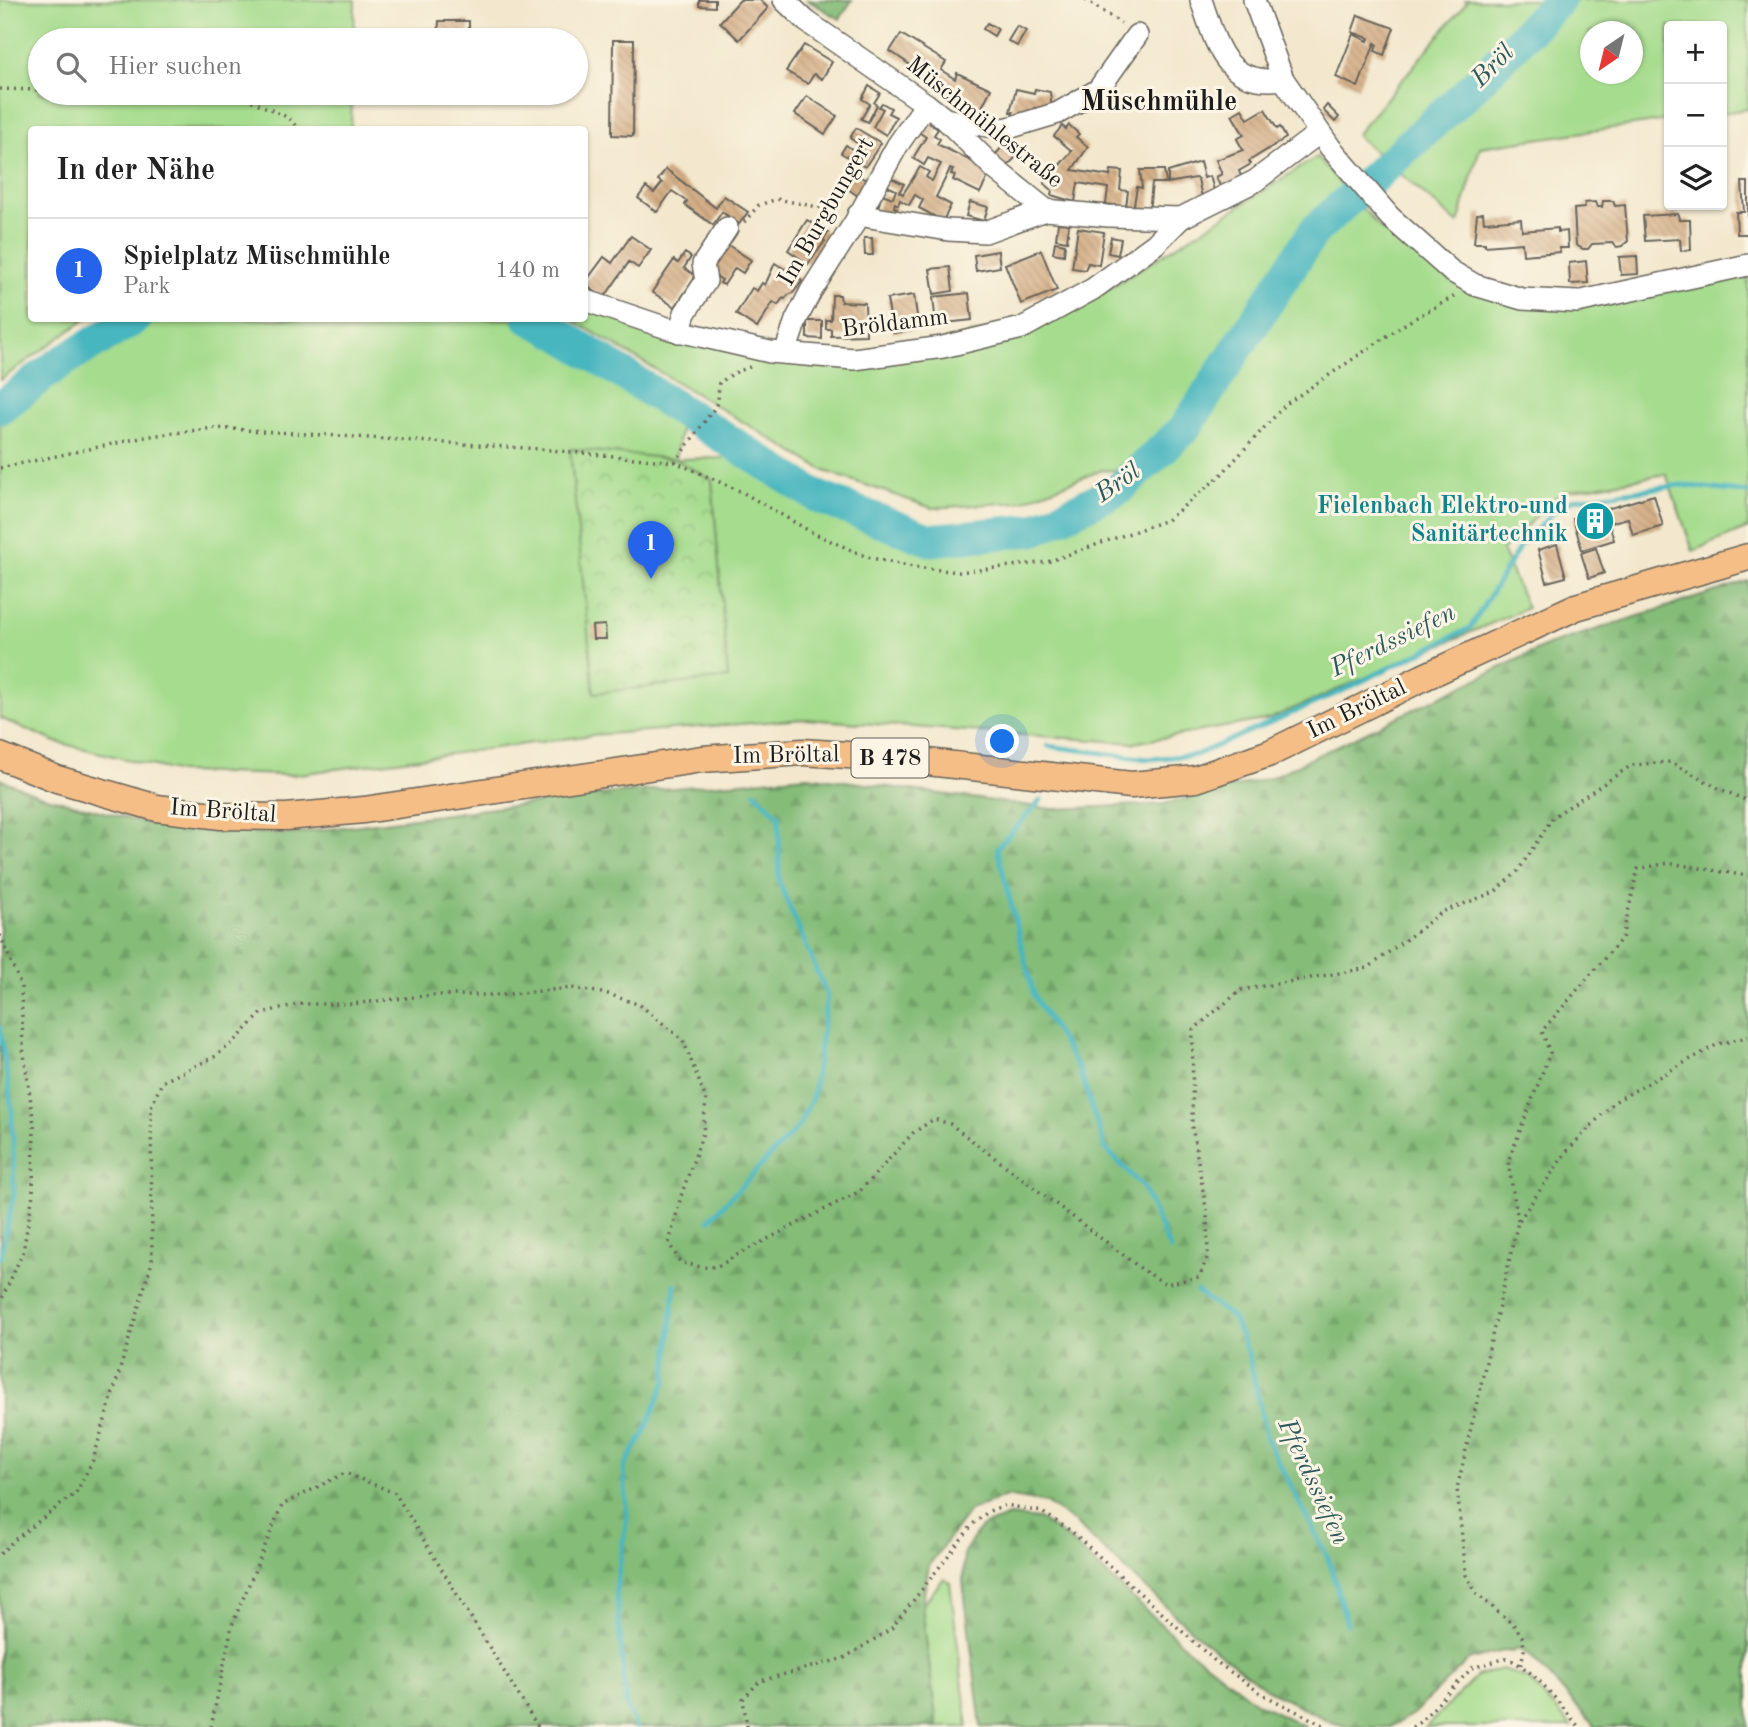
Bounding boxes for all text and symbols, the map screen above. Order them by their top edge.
north arrow [1580,21,1643,84]
map controls [1664,21,1727,210]
button: + [1664,21,1727,84]
search box [28,28,588,105]
water label: Bröl [1466,39,1520,93]
icon: search [52,48,90,86]
street label: Müschmühlestraße [901,53,1067,193]
text: Hier suchen [108,54,242,80]
button: − [1664,84,1727,147]
district label: Müschmühle [1081,89,1237,117]
street label: Im Burgbungert [775,133,879,291]
button: layers [1664,147,1727,210]
text: In der Nähe [56,156,215,186]
text: Spielplatz Müschmühle [123,244,391,270]
text: 1 [72,259,86,282]
text: 140 m [495,259,560,282]
text: Park [123,275,170,298]
street label: Bröldamm [840,306,950,342]
water label: Bröl [1090,458,1146,508]
place label: Fielenbach Elektro-und Sanitärtechnik [1317,495,1568,547]
building icon: Fielenbach Elektro-und Sanitärtechnik [1574,500,1616,542]
pin: 1 [628,521,674,579]
water label: Pferdssiefen [1325,599,1460,683]
street label: Im Bröltal [1304,676,1410,744]
your location [985,724,1019,758]
road number: B 478 [852,738,928,778]
street label: Im Bröltal [732,743,840,769]
street label: Im Bröltal [169,796,277,828]
water label: Pferdssiefen [1272,1414,1354,1549]

